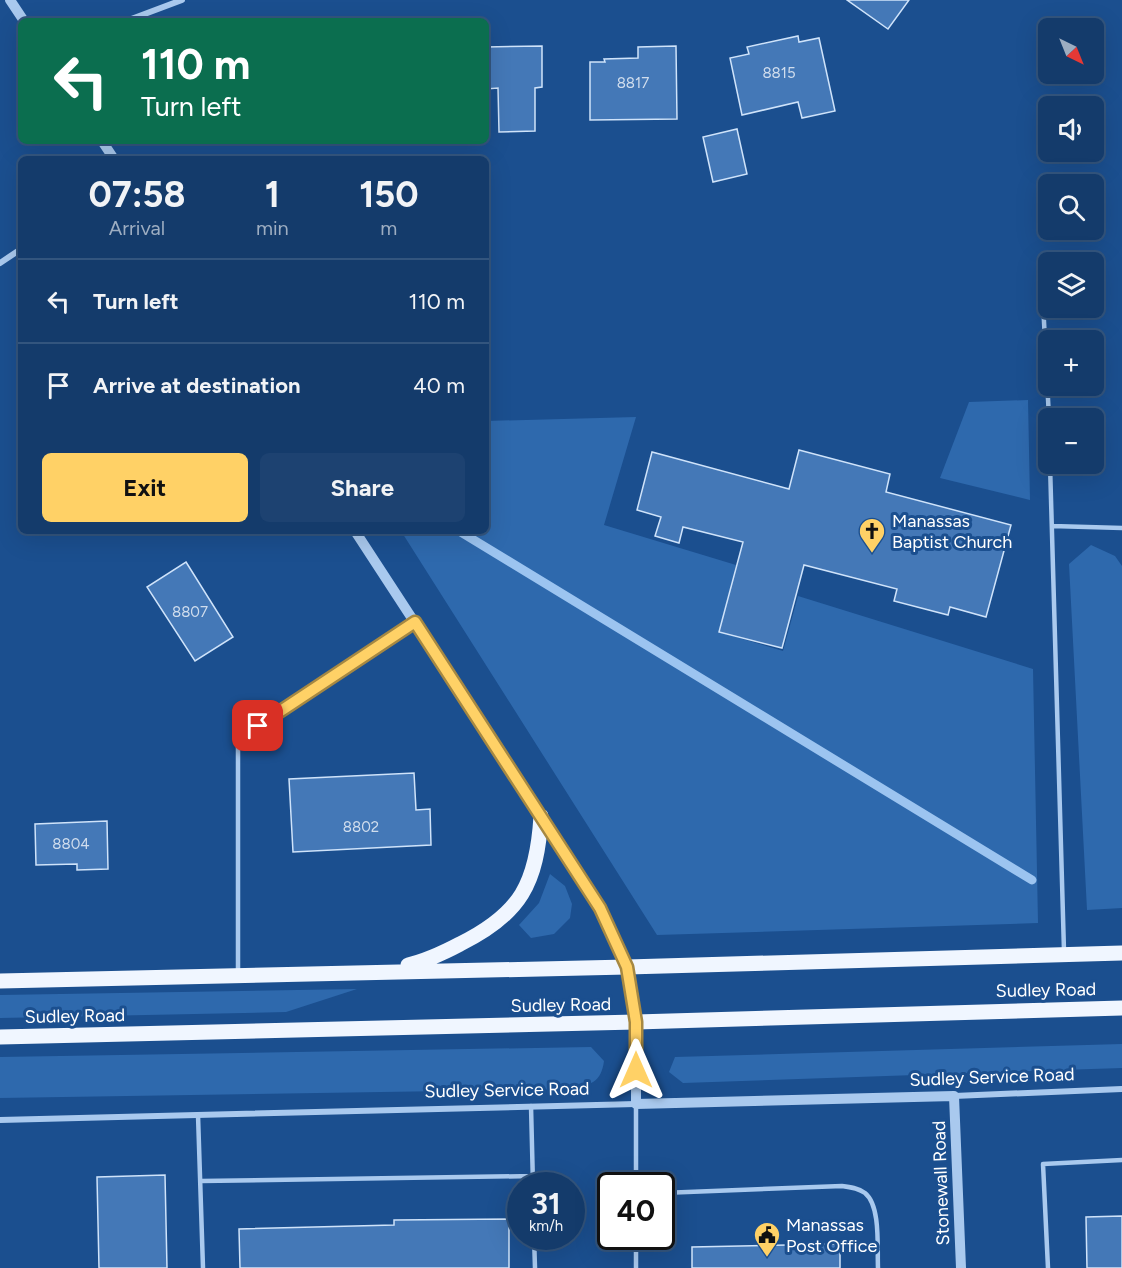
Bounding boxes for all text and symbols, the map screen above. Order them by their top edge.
north arrow [1038,18,1104,84]
map controls [1038,18,1104,474]
text: 110 m [141,39,250,90]
icon: left [42,42,120,120]
house number: 8815 [762,64,796,82]
house number: 8817 [617,74,649,92]
text: Turn left [141,90,241,123]
button: sound [1038,96,1104,162]
text: 07:58 [88,173,186,216]
text: 1 [265,173,280,216]
text: 150 [359,173,419,216]
button: search [1038,174,1104,240]
text: Arrival [109,216,165,240]
text: min [256,216,289,240]
text: m [380,216,397,240]
button: layers [1038,252,1104,318]
icon: left [42,285,75,318]
text: Turn left [93,288,179,315]
text: 110 m [409,288,465,315]
button: + [1038,330,1104,396]
icon: arrive [42,369,75,402]
text: Arrive at destination [93,372,301,399]
text: 40 m [413,372,465,399]
button: − [1038,408,1104,474]
button: Exit [42,453,248,522]
button: Share [260,453,465,522]
place label: Manassas Baptist Church [892,510,1012,553]
church icon: Manassas Baptist Church [857,516,887,554]
house number: 8807 [172,603,208,621]
pin [232,700,283,751]
icon: arrive [241,709,274,742]
house number: 8802 [343,818,379,836]
house number: 8804 [52,835,90,853]
street label: Sudley Road [996,978,1096,1002]
street label: Sudley Road [511,993,611,1017]
street label: Sudley Road [25,1004,125,1028]
position arrow [604,1038,668,1102]
street label: Sudley Service Road [909,1063,1075,1091]
street label: Sudley Service Road [424,1078,590,1102]
street label: Stonewall Road [928,1120,954,1246]
speed limit sign: 40 [597,1172,675,1250]
text: 31 [531,1185,561,1222]
place label: Manassas Post Office [786,1214,877,1257]
text: km/h [529,1217,563,1235]
public building icon: Manassas Post Office [752,1220,782,1258]

